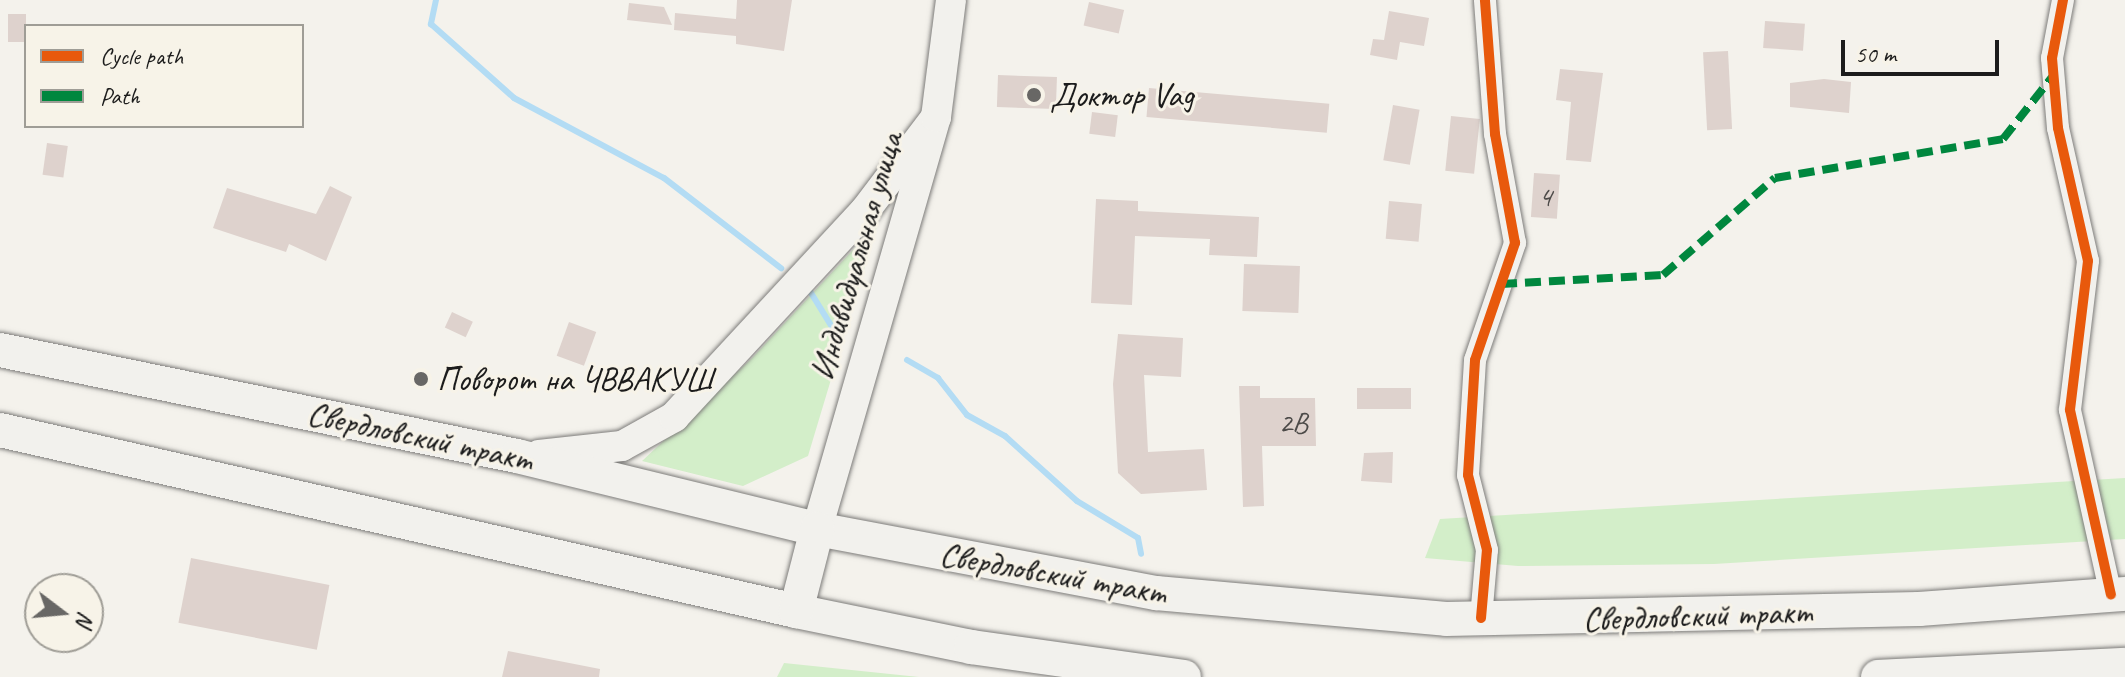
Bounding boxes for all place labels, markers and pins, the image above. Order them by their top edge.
place label: Доктор Vag [1050,75,1194,115]
marker: Доктор Vag [1025,86,1043,104]
place label: Поворот на ЧВВАКУШ [437,359,712,399]
marker: Поворот на ЧВВАКУШ [412,370,430,388]

